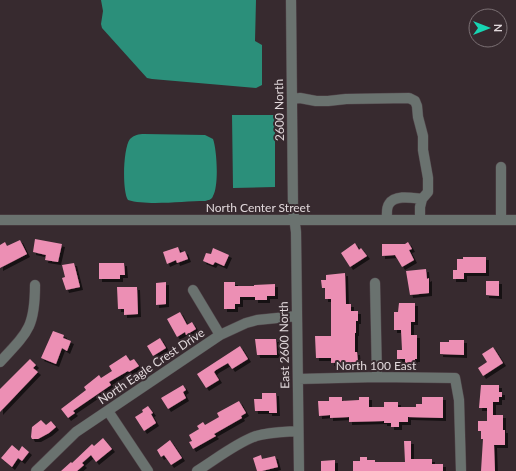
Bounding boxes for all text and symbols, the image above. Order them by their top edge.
north arrow [468,8,508,48]
text: N [492,24,505,32]
street label: 2600 North [271,79,287,141]
street label: North Center Street [206,200,311,215]
street label: East 2600 North [276,301,292,389]
street label: North Eagle Crest Drive [95,325,207,407]
street label: North 100 East [336,358,417,373]

